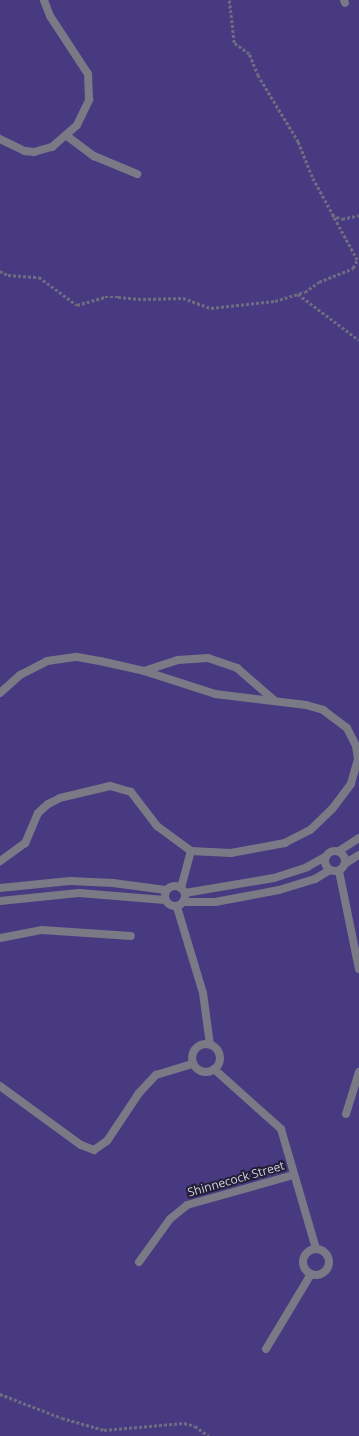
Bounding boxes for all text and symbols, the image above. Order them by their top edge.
street label: Shinnecock Street [186,1158,286,1200]

